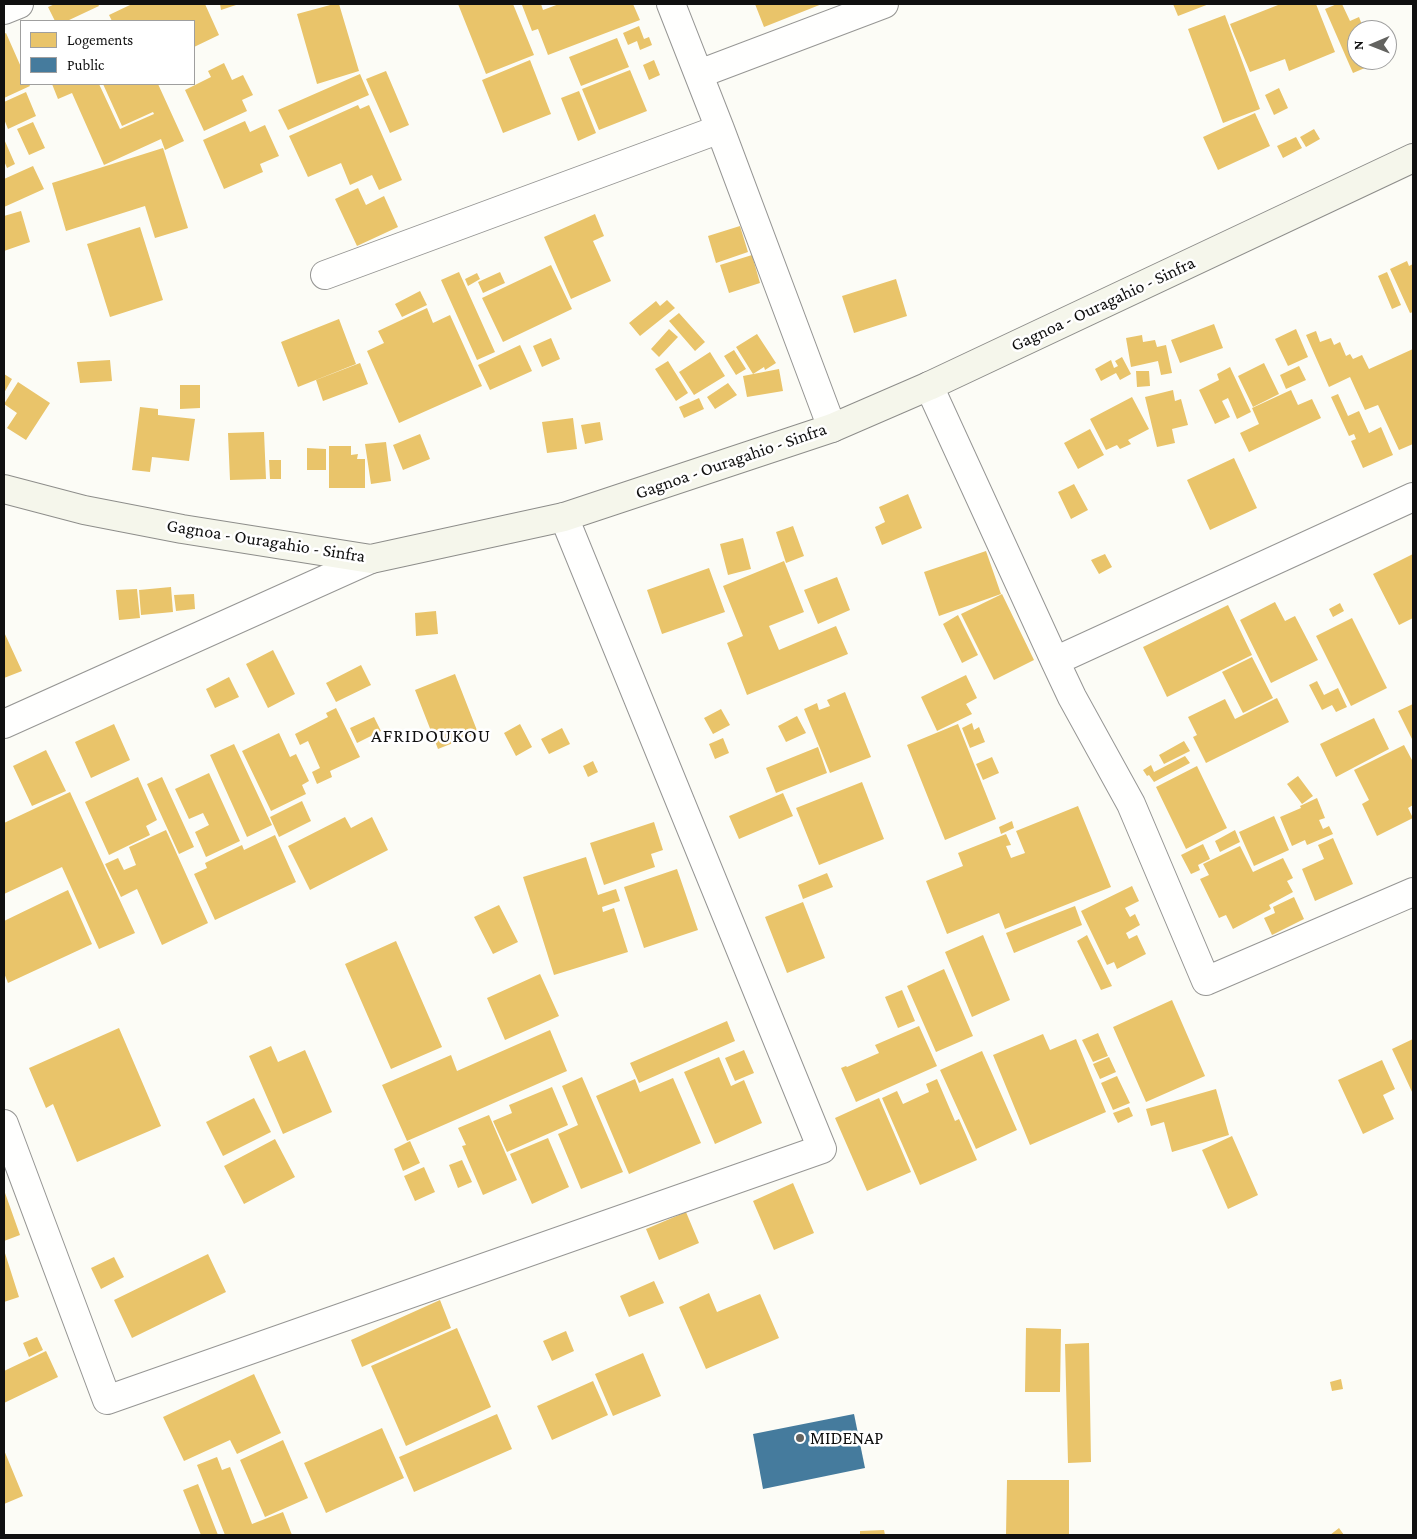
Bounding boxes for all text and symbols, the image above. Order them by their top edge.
legend [20,20,195,85]
north arrow [1347,20,1397,70]
text: Logements [67,32,133,48]
text: N [1350,40,1366,50]
text: Public [67,57,104,73]
street label: Gagnoa - Ouragahio - Sinfra [1007,252,1199,356]
street label: Gagnoa - Ouragahio - Sinfra [633,418,829,504]
street label: Gagnoa - Ouragahio - Sinfra [165,515,367,567]
district label: AFRIDOUKOU [370,725,492,747]
place label: MIDENAP [810,1427,883,1449]
marker: MIDENAP [794,1432,806,1444]

